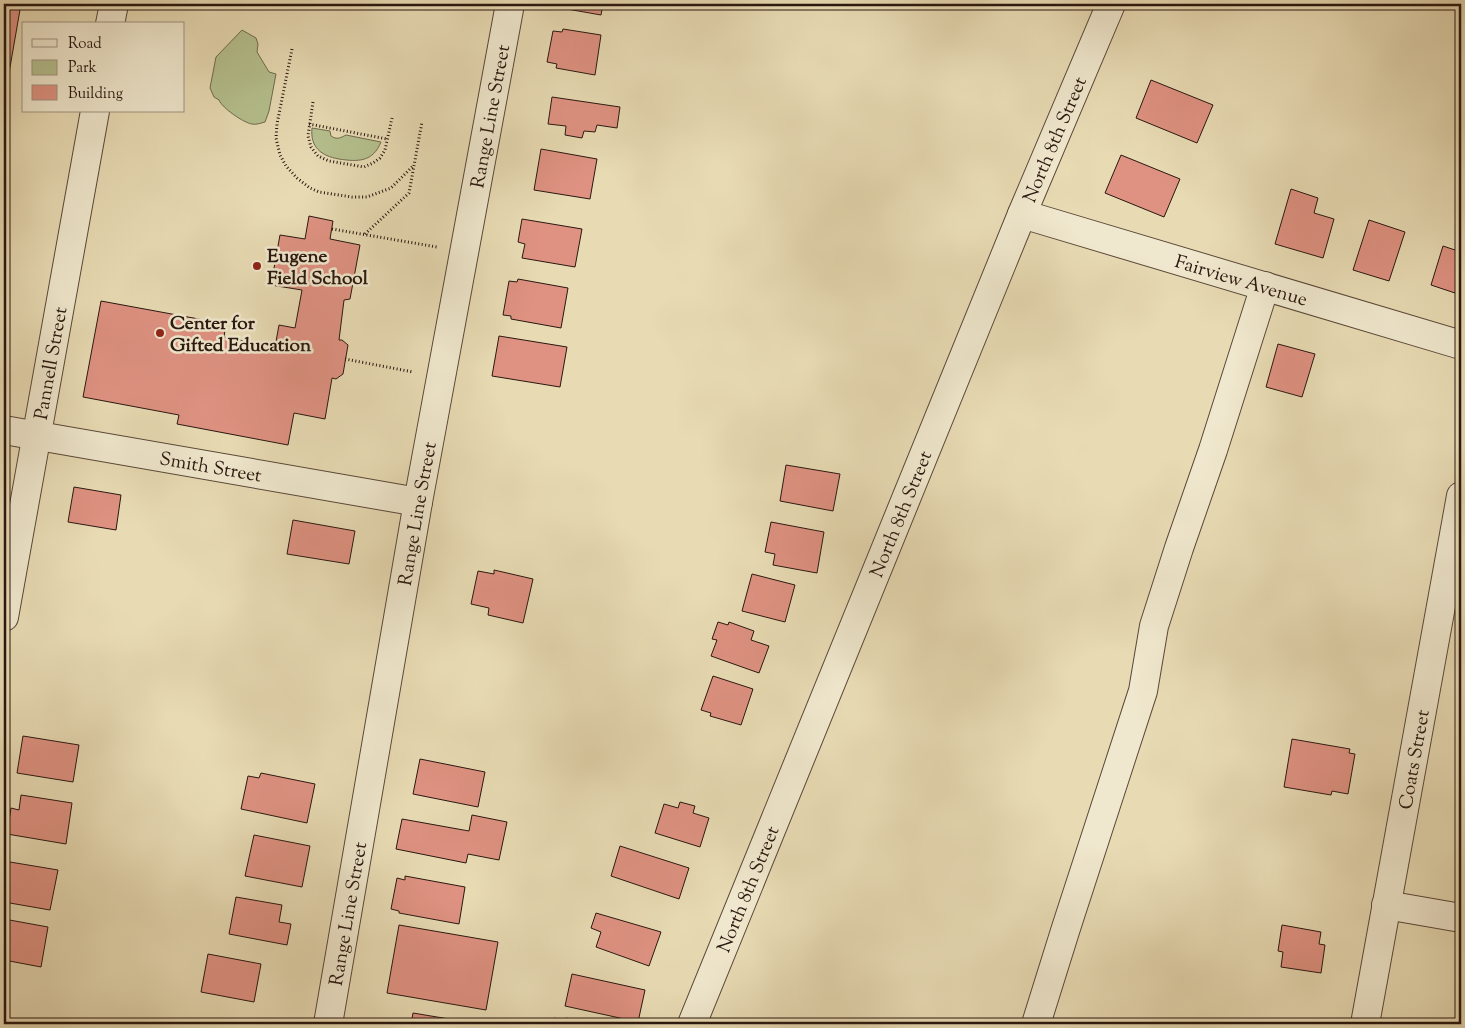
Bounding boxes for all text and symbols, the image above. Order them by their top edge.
legend [22,22,185,112]
text: Road [68,34,102,55]
street label: Range Line Street [465,42,518,191]
text: Park [68,58,97,79]
street label: North 8th Street [1017,72,1095,207]
text: Building [68,84,123,105]
place label: Eugene Field School [267,244,369,293]
street label: Fairview Avenue [1171,249,1310,314]
marker: Eugene Field School [251,260,263,272]
street label: Pannell Street [29,305,76,422]
place label: Center for Gifted Education [170,311,312,360]
marker: Center for Gifted Education [154,327,166,339]
street label: Range Line Street [393,439,445,588]
street label: Smith Street [157,446,264,491]
street label: North 8th Street [864,447,940,582]
street label: Coats Street [1393,707,1438,812]
street label: North 8th Street [712,822,787,957]
street label: Range Line Street [324,840,375,988]

